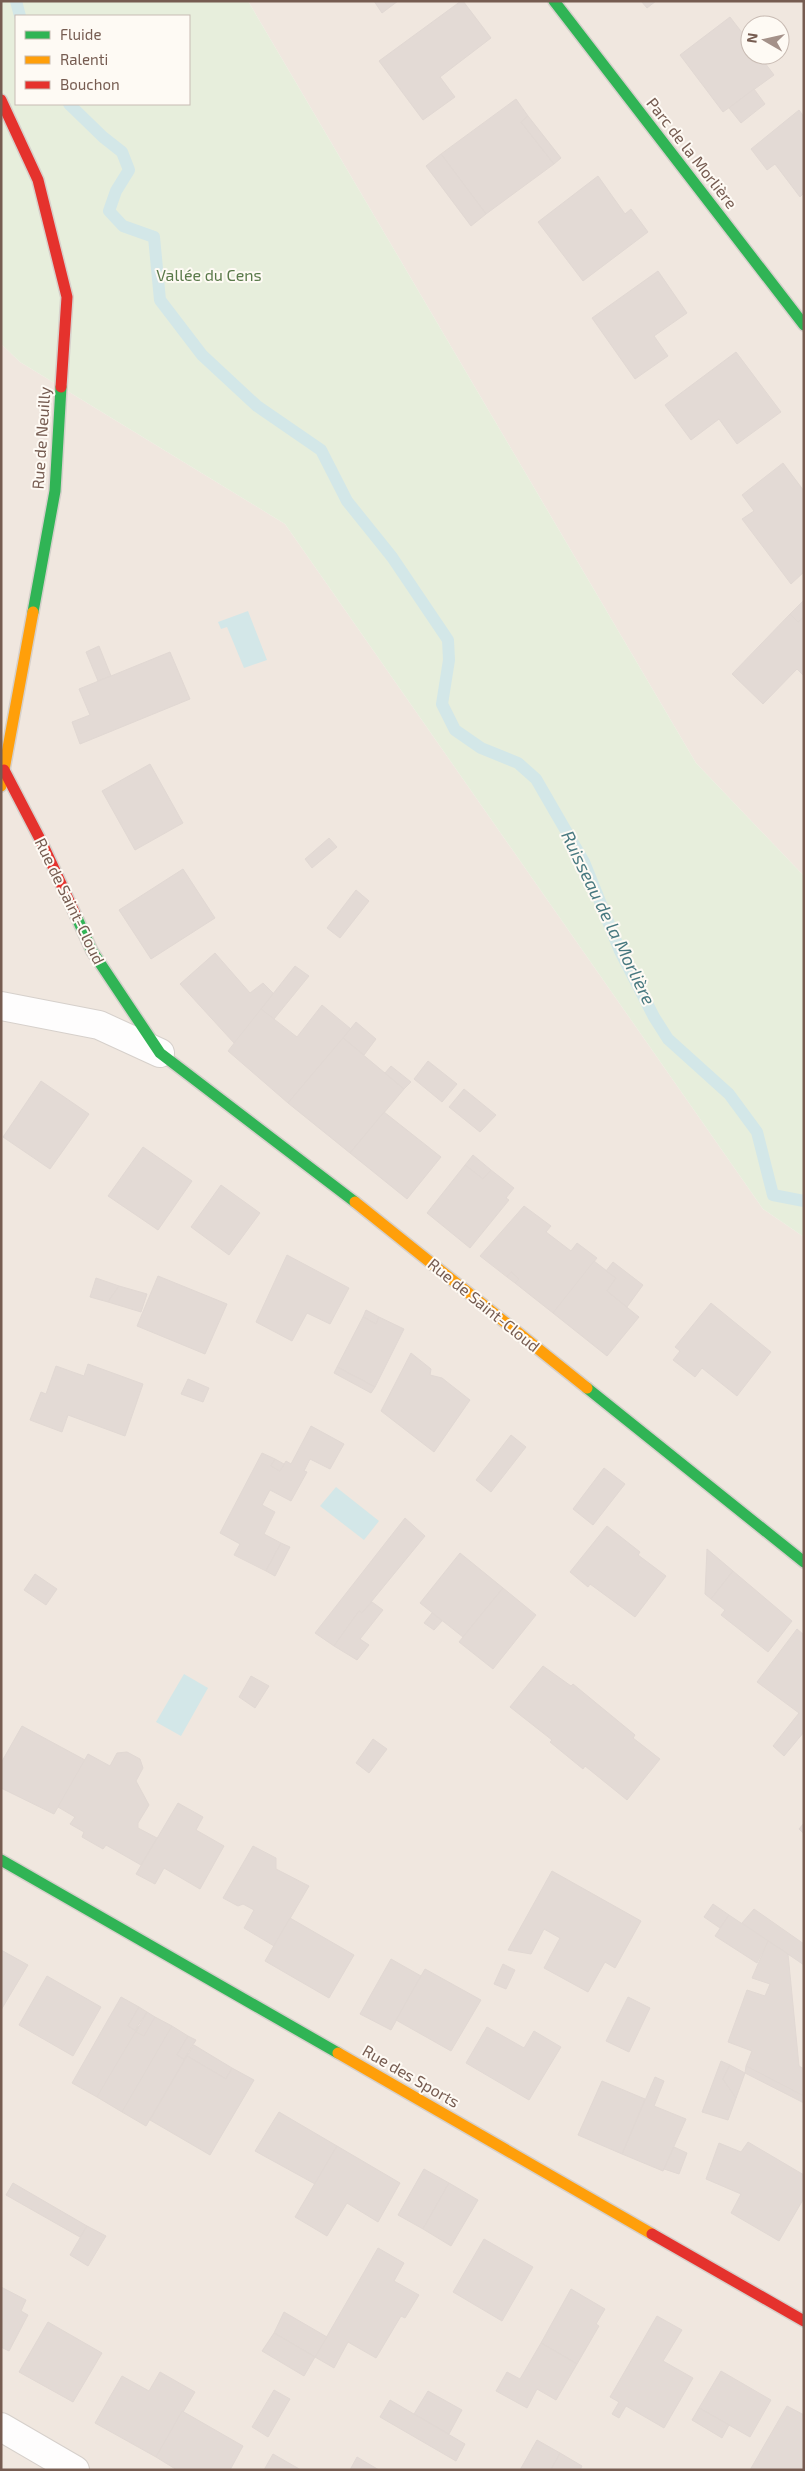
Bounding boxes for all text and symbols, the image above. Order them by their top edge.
legend [15,15,190,105]
north arrow [740,15,790,65]
text: Fluide [60,25,101,43]
text: N [742,32,761,44]
text: Ralenti [60,50,108,68]
text: Bouchon [60,75,120,93]
street label: Parc de la Morlière [643,93,742,212]
park label: Vallée du Cens [156,265,262,284]
street label: Rue de Neuilly [27,385,54,490]
water label: Ruisseau de la Morlière [557,827,661,1008]
street label: Rue de Saint-Cloud [32,835,109,967]
street label: Rue de Saint-Cloud [425,1254,544,1355]
street label: Rue des Sports [359,2040,463,2111]

